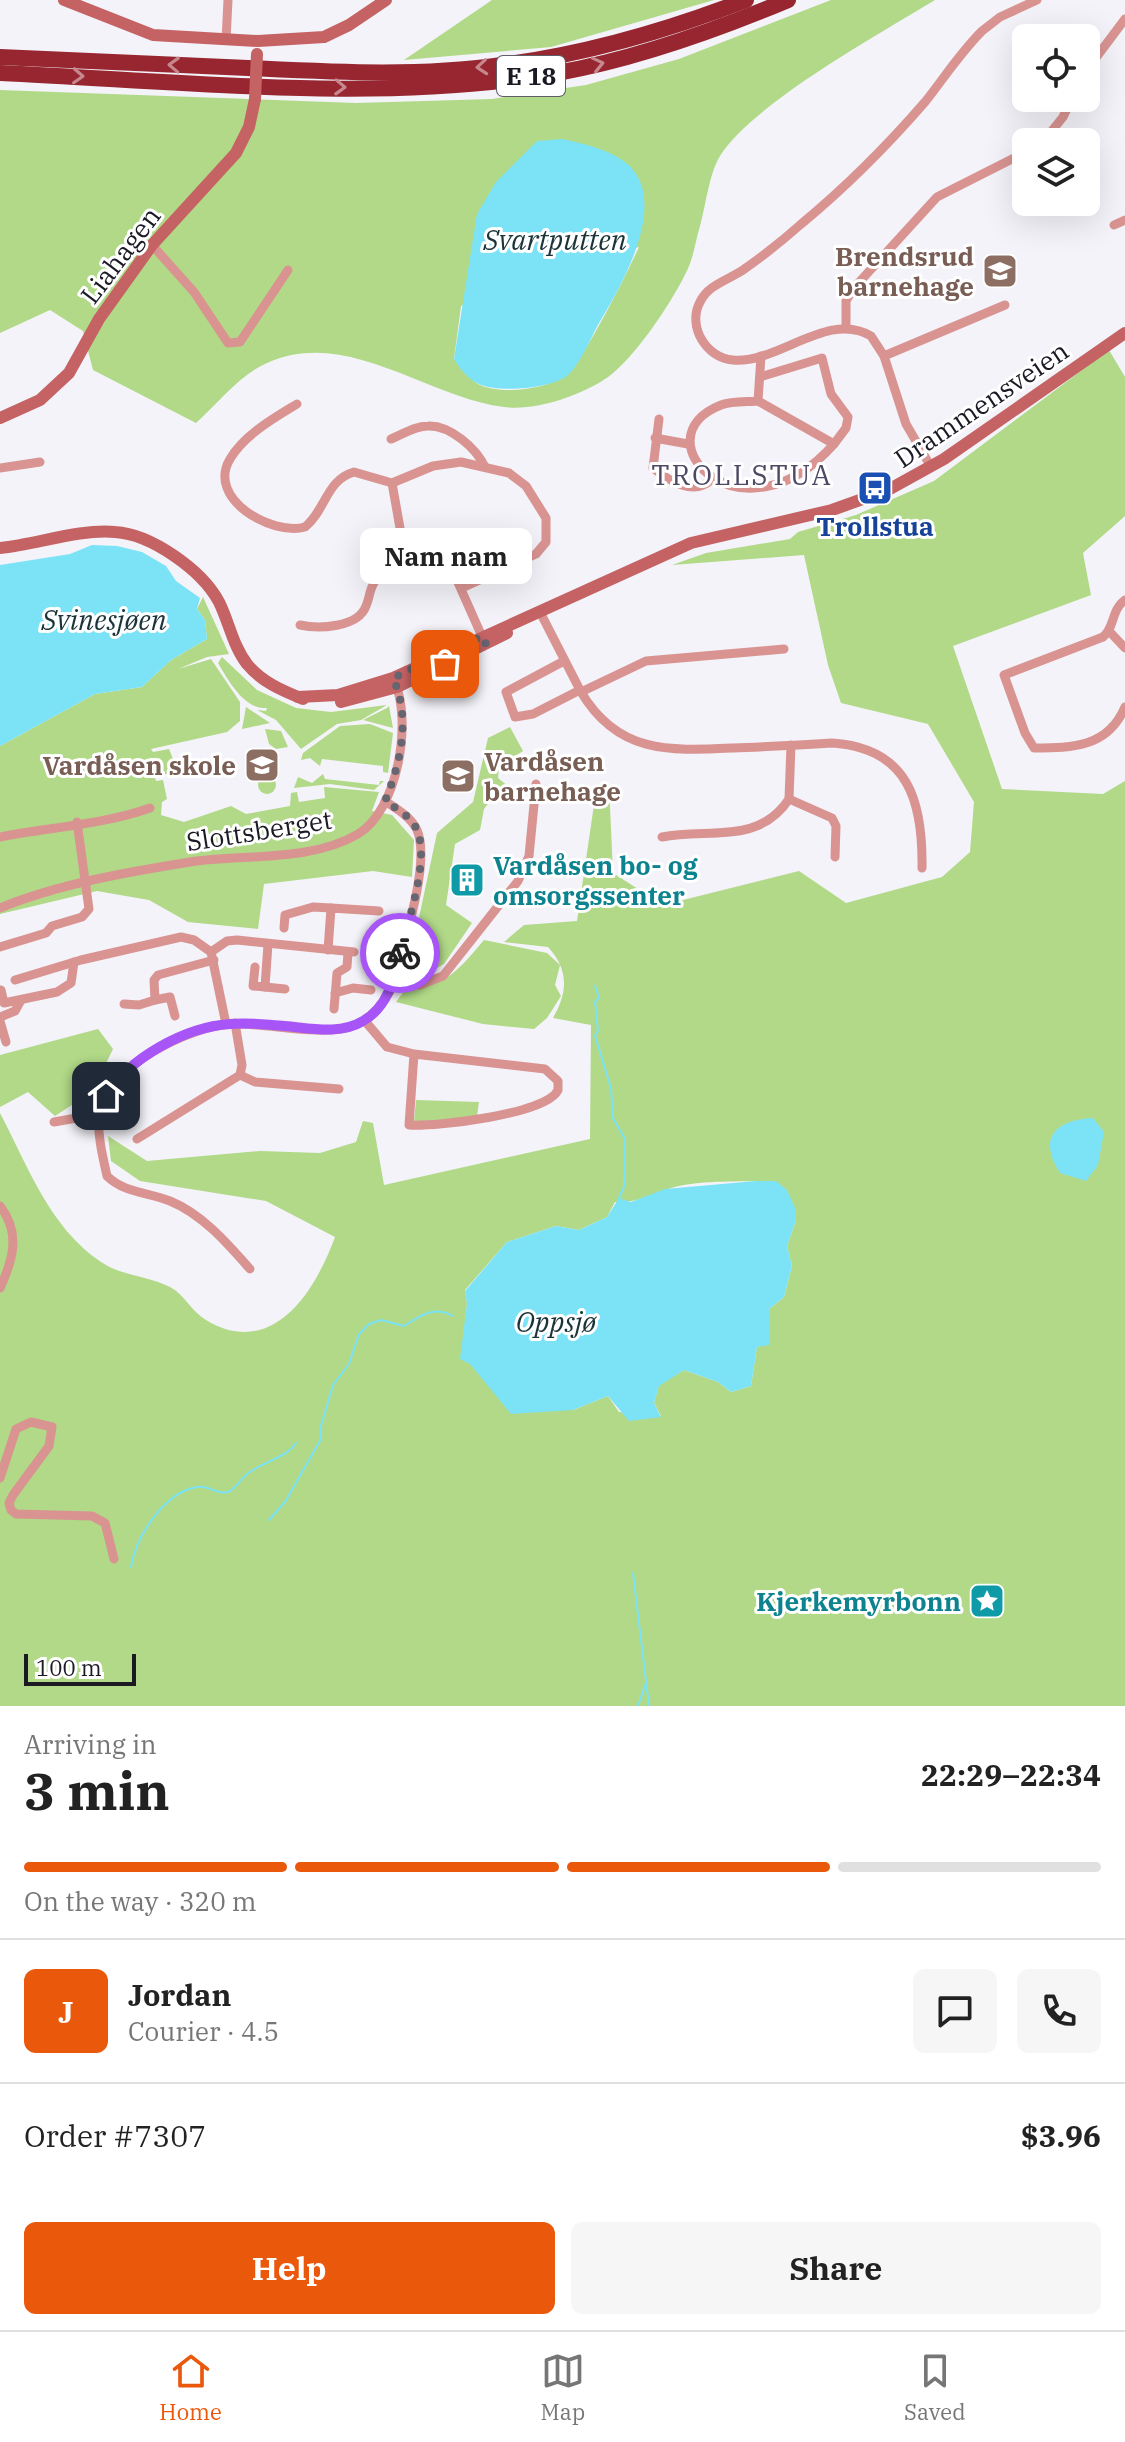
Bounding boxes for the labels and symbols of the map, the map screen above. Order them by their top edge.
one-way arrow [167,56,180,73]
road number: E 18 [497,56,565,96]
one-way arrow [591,56,604,73]
one-way arrow [475,58,488,75]
one-way arrow [72,68,85,85]
one-way arrow [334,78,347,95]
street label: Liahagen [73,200,167,310]
water label: Svartputten [482,221,627,258]
place label: Brendsrud barnehage [835,239,974,303]
school or university icon: Brendsrud barnehage [981,252,1019,290]
street label: Drammensveien [887,333,1075,475]
district label: TROLLSTUA [651,456,833,493]
bus stop icon: Trollstua [856,469,894,507]
place label: Trollstua [816,509,934,543]
callout: Nam nam [359,528,531,584]
water label: Svinesjøen [40,601,167,638]
pin [411,630,479,698]
place label: Vardåsen barnehage [484,744,621,808]
school or university icon: Vardåsen skole [243,746,281,784]
place label: Vardåsen skole [43,748,236,782]
school or university icon: Vardåsen barnehage [439,757,477,795]
street label: Slottsberget [184,802,334,858]
place label: Vardåsen bo- og omsorgssenter [493,848,698,912]
building icon: Vardåsen bo- og omsorgssenter [448,861,486,899]
courier [360,913,440,993]
pin [72,1062,140,1130]
water label: Oppsjø [516,1303,597,1340]
place icon: Kjerkemyrbonn [968,1582,1006,1620]
place label: Kjerkemyrbonn [756,1584,961,1618]
scale bar [24,1650,136,1686]

